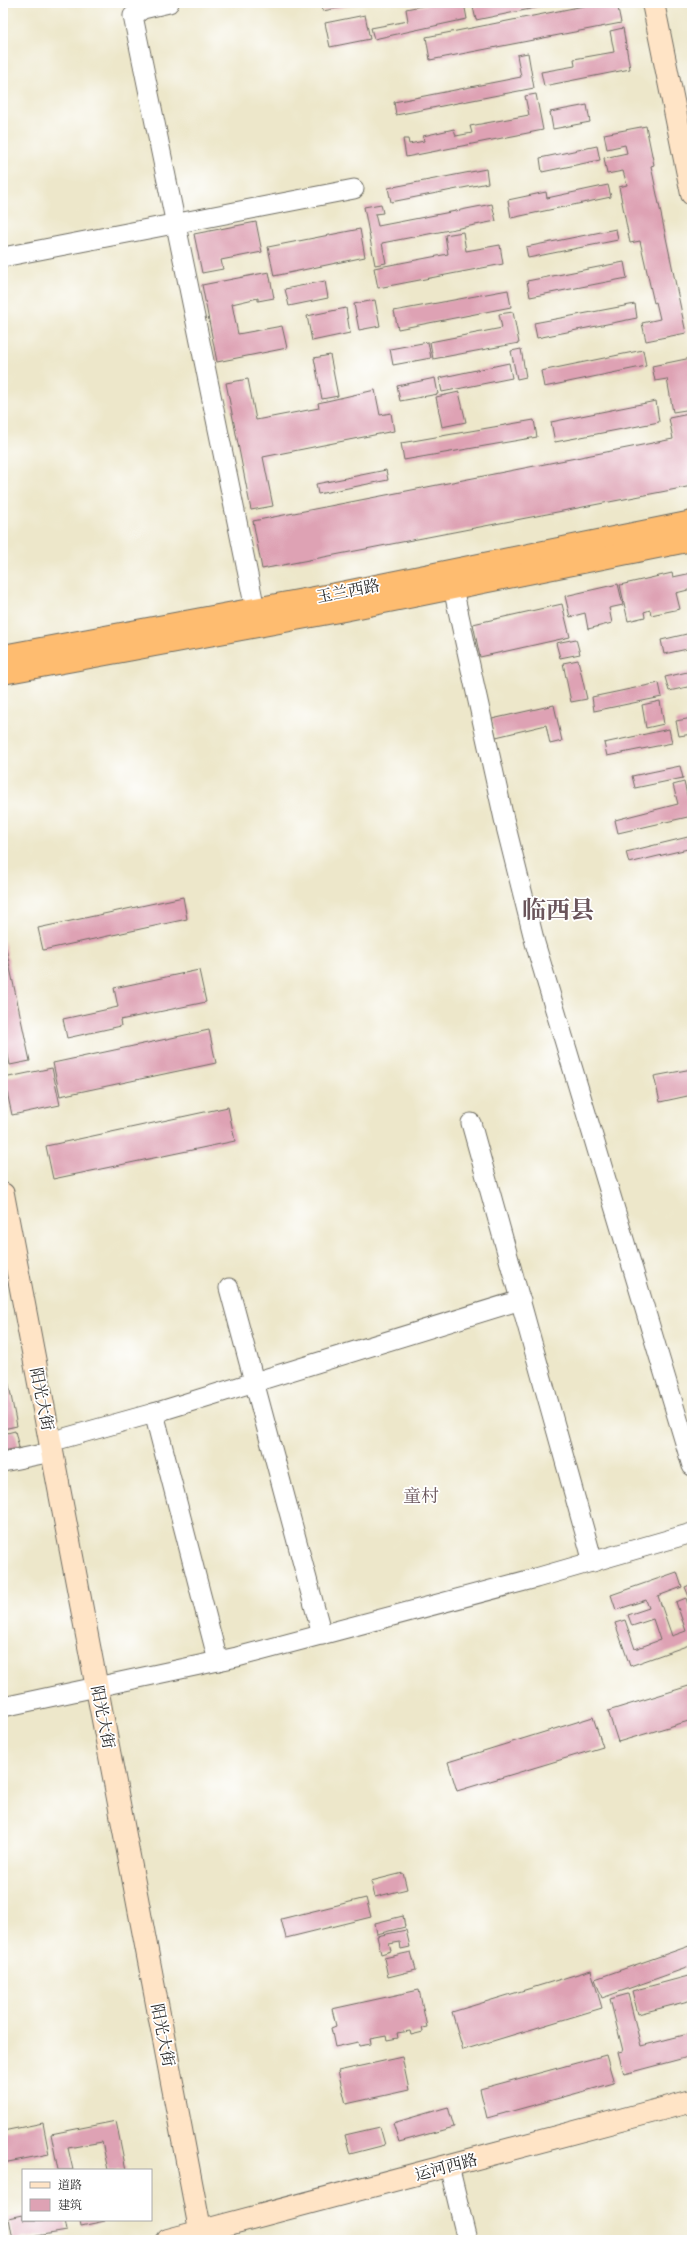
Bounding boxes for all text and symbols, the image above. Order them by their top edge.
street label: 玉兰西路 [315,576,381,606]
district label: 临西县 [522,895,594,925]
street label: 阳光大街 [27,1366,57,1432]
district label: 童村 [403,1485,439,1507]
street label: 阳光大街 [88,1684,118,1750]
street label: 阳光大街 [148,2002,178,2068]
street label: 运河西路 [413,2150,479,2184]
legend [22,2169,152,2221]
text: 道路 [58,2178,82,2192]
text: 建筑 [58,2198,82,2212]

